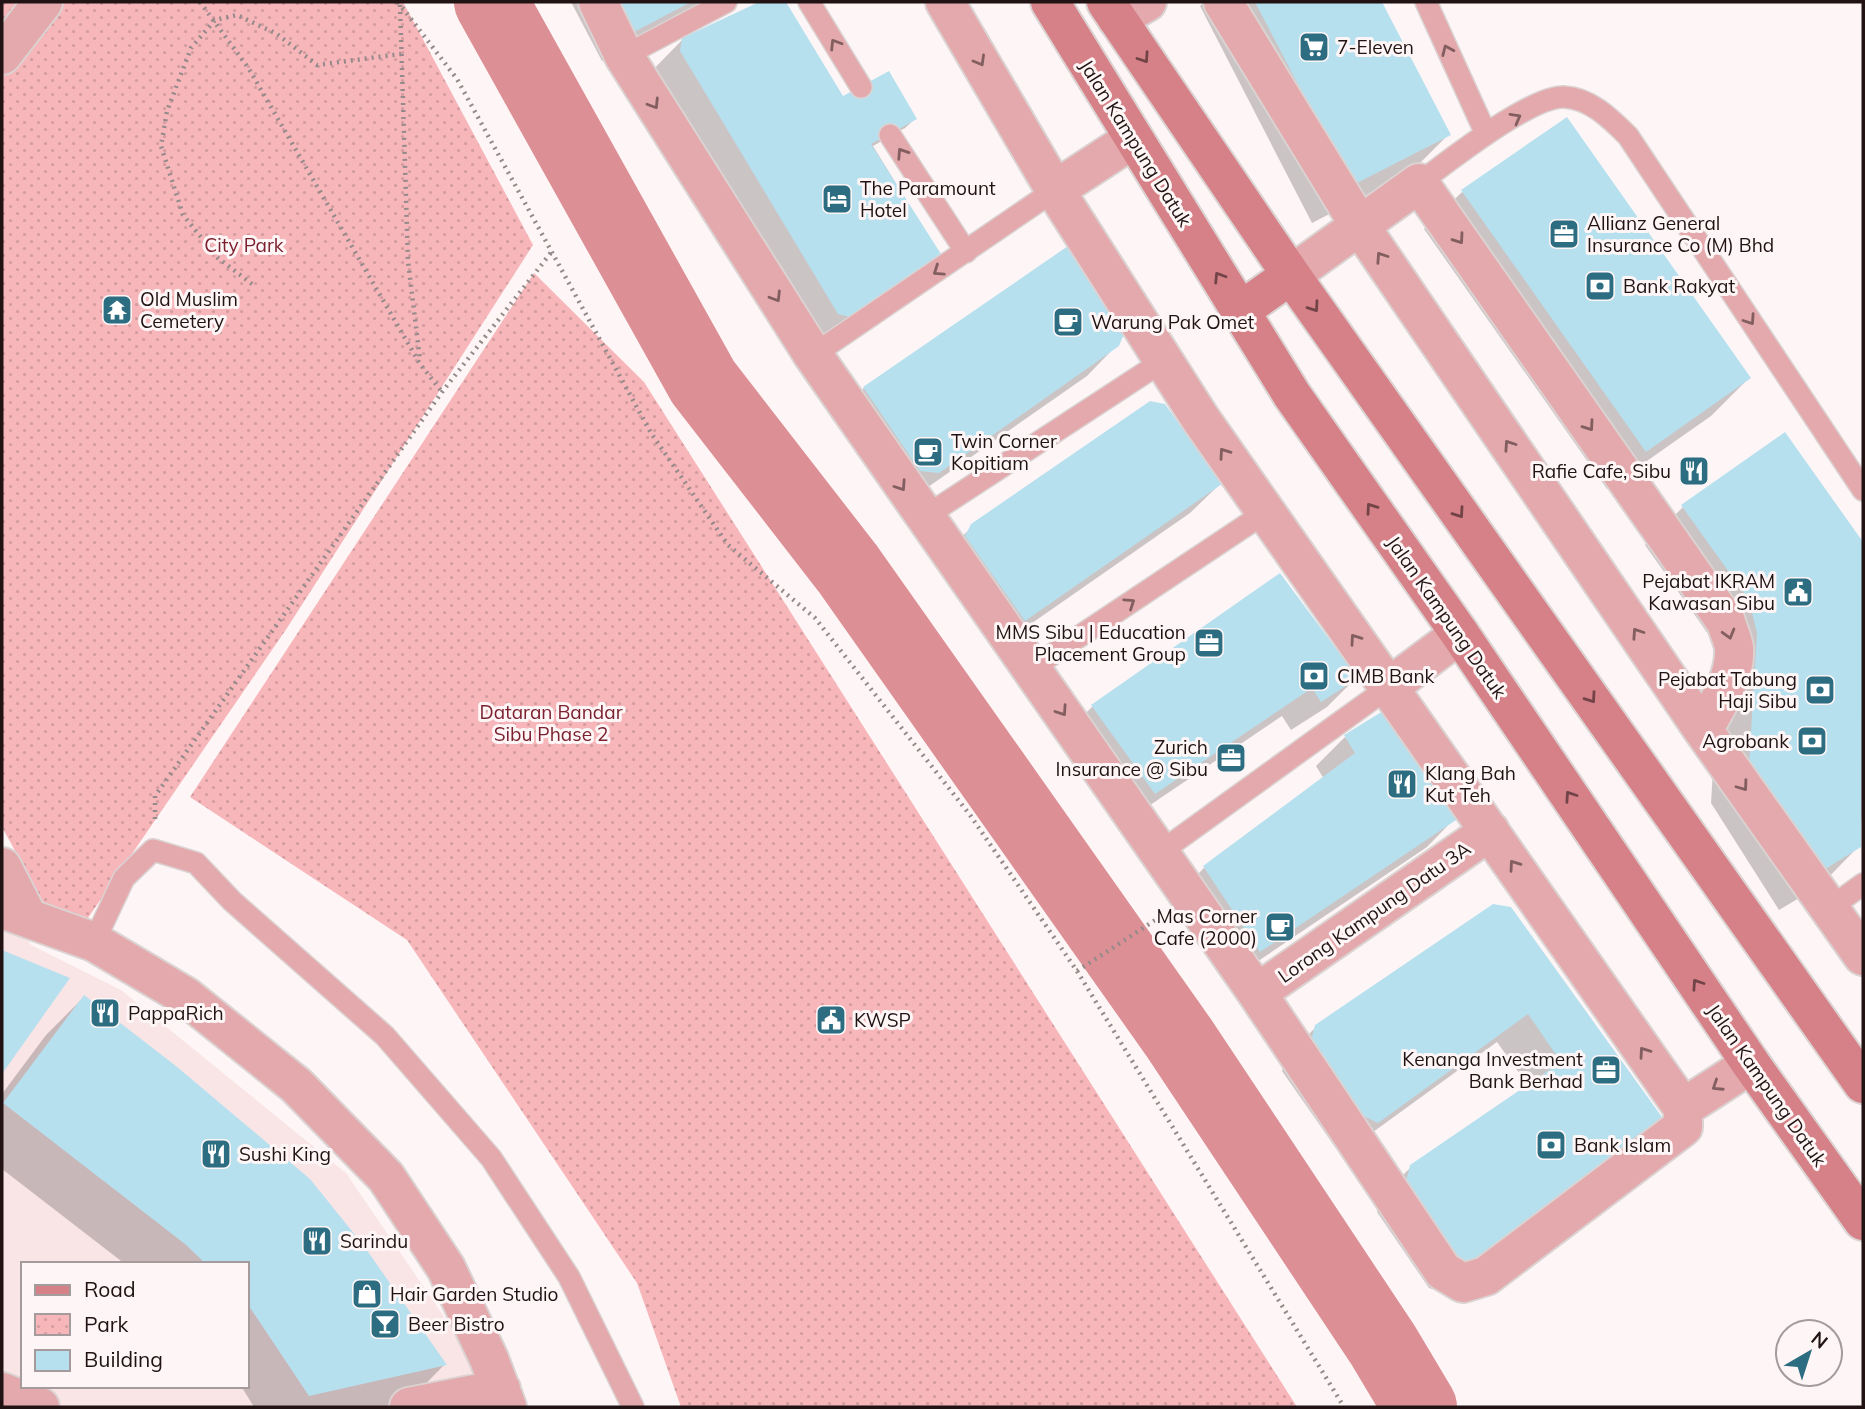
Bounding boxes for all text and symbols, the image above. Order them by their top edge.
supermarket icon: 7-Eleven [1297,30,1331,64]
place label: 7-Eleven [1337,35,1414,59]
one-way arrow [830,39,843,52]
one-way arrow [1441,45,1455,57]
one-way arrow [1136,50,1148,63]
one-way arrow [971,53,984,66]
street label: Jalan Kampung Datuk [1075,55,1197,231]
one-way arrow [646,97,659,110]
one-way arrow [1509,112,1521,126]
one-way arrow [897,148,910,161]
place label: The Paramount Hotel [860,176,996,222]
hotel icon: The Paramount Hotel [820,182,854,216]
place label: Allianz General Insurance Co (M) Bhd [1587,211,1774,257]
office icon: Allianz General Insurance Co (M) Bhd [1547,217,1581,251]
one-way arrow [1451,231,1463,244]
park label: City Park [204,233,284,257]
one-way arrow [1377,252,1389,265]
one-way arrow [933,262,946,275]
bank icon: Bank Rakyat [1583,269,1617,303]
one-way arrow [1215,272,1228,285]
place label: Bank Rakyat [1623,274,1735,298]
place label: Old Muslim Cemetery [140,287,238,333]
one-way arrow [767,289,780,302]
temple icon: Old Muslim Cemetery [100,293,134,327]
one-way arrow [1306,299,1318,312]
cafe icon: Warung Pak Omet [1051,305,1085,339]
place label: Warung Pak Omet [1091,310,1255,334]
one-way arrow [1742,313,1755,326]
one-way arrow [1581,418,1593,431]
place label: Twin Corner Kopitiam [951,429,1057,475]
cafe icon: Twin Corner Kopitiam [911,435,945,469]
one-way arrow [1505,440,1517,453]
one-way arrow [1220,448,1232,461]
restaurant icon: Rafie Cafe, Sibu [1677,454,1711,488]
place label: Rafie Cafe, Sibu [1532,459,1671,483]
one-way arrow [893,478,905,491]
one-way arrow [1367,503,1379,516]
one-way arrow [1451,505,1463,518]
street label: Jalan Kampung Datuk [1382,531,1512,703]
place label: Pejabat IKRAM Kawasan Sibu [1642,569,1775,615]
public building icon: Pejabat IKRAM Kawasan Sibu [1781,575,1815,609]
one-way arrow [1122,599,1135,611]
place label: MMS Sibu | Education Placement Group [996,620,1186,666]
office icon: MMS Sibu | Education Placement Group [1192,626,1226,660]
one-way arrow [1633,628,1645,641]
one-way arrow [1721,628,1736,640]
one-way arrow [1351,634,1363,647]
bank icon: CIMB Bank [1297,659,1331,693]
place label: CIMB Bank [1337,664,1435,688]
place label: Pejabat Tabung Haji Sibu [1658,667,1797,713]
bank icon: Pejabat Tabung Haji Sibu [1803,673,1837,707]
one-way arrow [1582,690,1595,703]
park label: Dataran Bandar Sibu Phase 2 [479,700,623,746]
one-way arrow [1054,703,1066,716]
bank icon: Agrobank [1795,724,1829,758]
place label: Agrobank [1702,729,1789,753]
place label: Zurich Insurance @ Sibu [1056,735,1208,781]
office icon: Zurich Insurance @ Sibu [1214,741,1248,775]
place label: Klang Bah Kut Teh [1425,761,1516,807]
restaurant icon: Klang Bah Kut Teh [1385,767,1419,801]
one-way arrow [1735,778,1747,791]
one-way arrow [1566,791,1578,804]
street label: Lorong Kampung Datu 3A [1273,836,1475,988]
one-way arrow [1510,860,1522,873]
place label: Mas Corner Cafe (2000) [1154,904,1257,950]
cafe icon: Mas Corner Cafe (2000) [1263,910,1297,944]
one-way arrow [1692,979,1705,992]
restaurant icon: PappaRich [88,996,122,1030]
street label: Jalan Kampung Datuk [1702,999,1832,1171]
place label: PappaRich [128,1001,224,1025]
public building icon: KWSP [814,1003,848,1037]
place label: KWSP [854,1008,911,1032]
place label: Kenanga Investment Bank Berhad [1402,1047,1583,1093]
one-way arrow [1640,1047,1652,1060]
office icon: Kenanga Investment Bank Berhad [1589,1053,1623,1087]
one-way arrow [1712,1077,1725,1090]
bank icon: Bank Islam [1534,1128,1568,1162]
place label: Bank Islam [1574,1133,1671,1157]
restaurant icon: Sushi King [199,1137,233,1171]
place label: Sushi King [239,1142,331,1166]
restaurant icon: Sarindu [300,1224,334,1258]
place label: Sarindu [340,1229,408,1253]
legend [21,1262,248,1388]
text: Road [84,1276,135,1302]
shop icon: Hair Garden Studio [350,1277,384,1311]
place label: Hair Garden Studio [390,1282,558,1306]
bar icon: Beer Bistro [368,1307,402,1341]
text: Park [84,1311,128,1337]
place label: Beer Bistro [408,1312,505,1336]
north arrow [1774,1318,1844,1388]
text: N [1807,1326,1833,1354]
text: Building [84,1346,163,1372]

